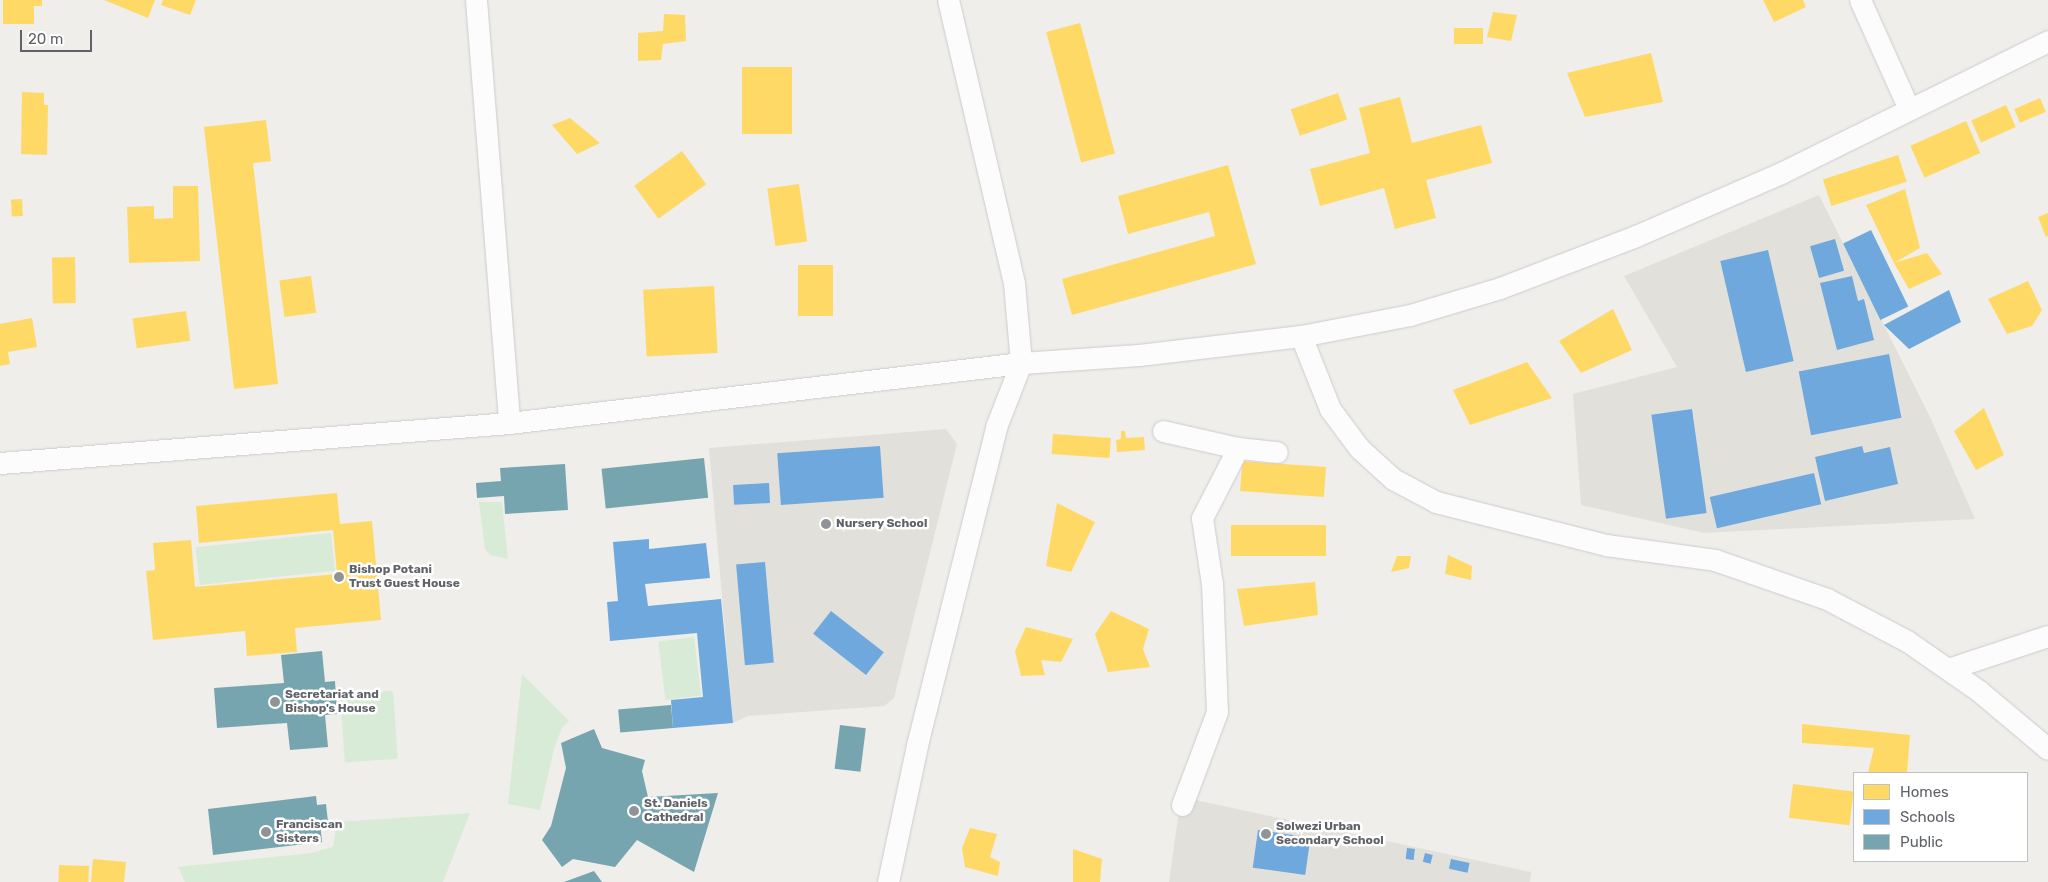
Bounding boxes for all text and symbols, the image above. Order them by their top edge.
scale bar [22,20,95,52]
text: 20 m [28,30,63,48]
place label: Nursery School [836,517,928,531]
marker: Nursery School [820,518,832,530]
place label: Bishop Potani Trust Guest House [349,563,460,591]
marker: Bishop Potani Trust Guest House [333,571,345,583]
place label: Secretariat and Bishop's House [285,688,379,716]
marker: Secretariat and Bishop's House [269,696,281,708]
legend [1853,772,2028,862]
text: Homes [1900,783,1949,801]
place label: St. Daniels Cathedral [644,797,708,825]
marker: St. Daniels Cathedral [628,805,640,817]
text: Schools [1900,808,1955,826]
place label: Franciscan Sisters [276,818,342,846]
place label: Solwezi Urban Secondary School [1276,820,1384,848]
marker: Franciscan Sisters [260,826,272,838]
marker: Solwezi Urban Secondary School [1260,828,1272,840]
text: Public [1900,833,1943,851]

